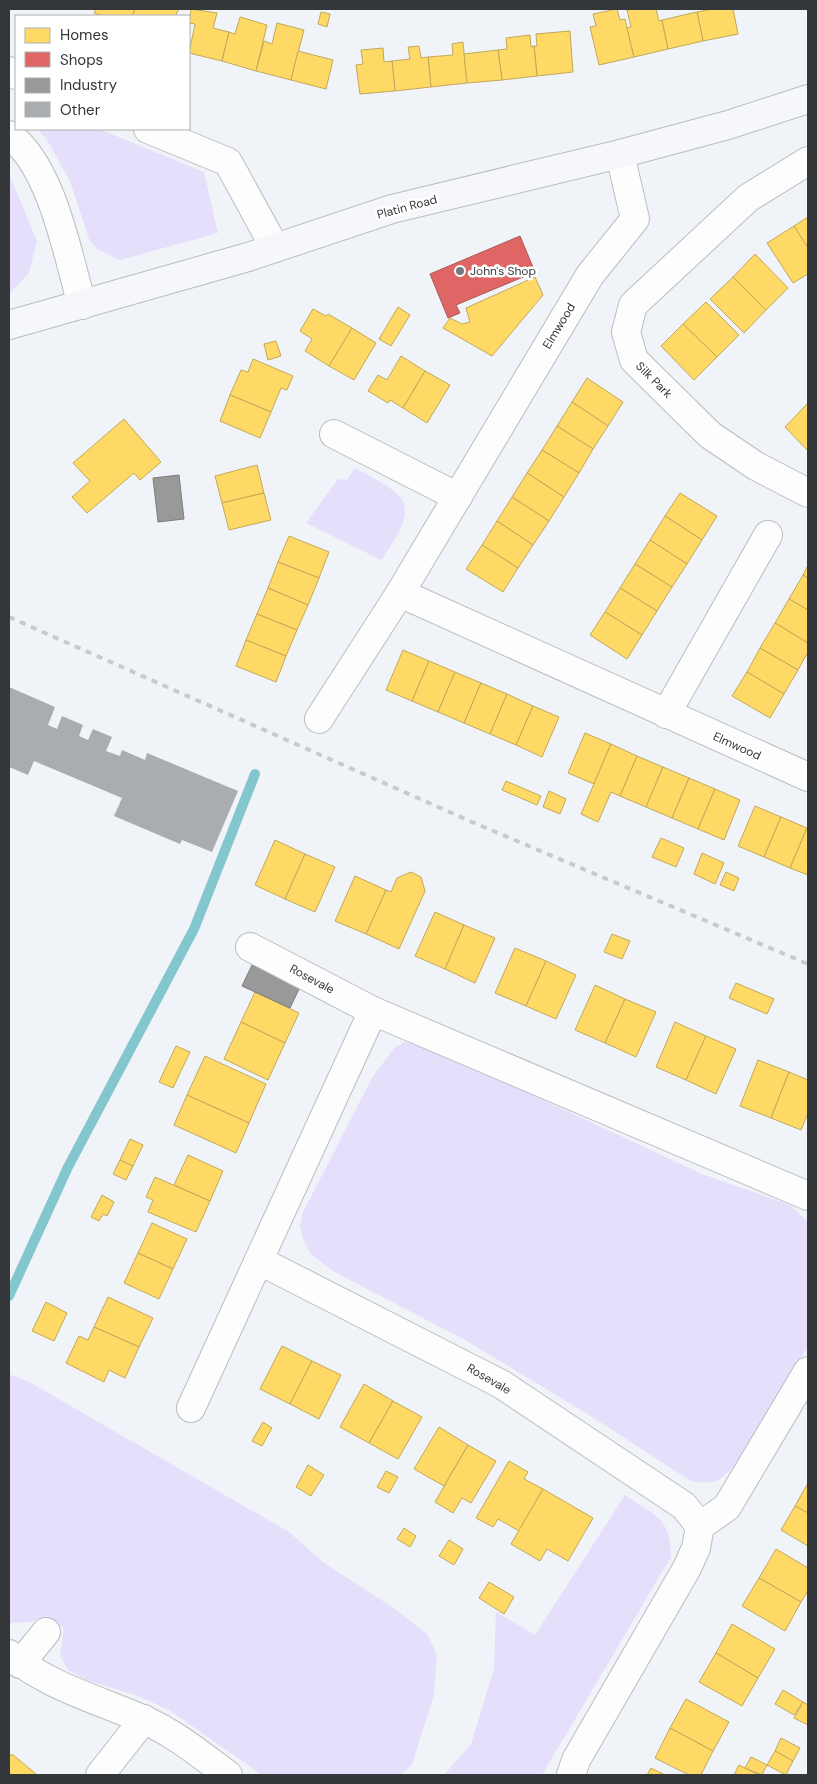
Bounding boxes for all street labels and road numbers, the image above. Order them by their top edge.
street label: Platin Road [375,191,439,223]
street label: Elmwood [539,300,579,352]
street label: Silk Park [632,358,676,402]
street label: Elmwood [711,728,763,764]
street label: Rosevale [287,961,337,998]
street label: Rosevale [464,1360,514,1398]

